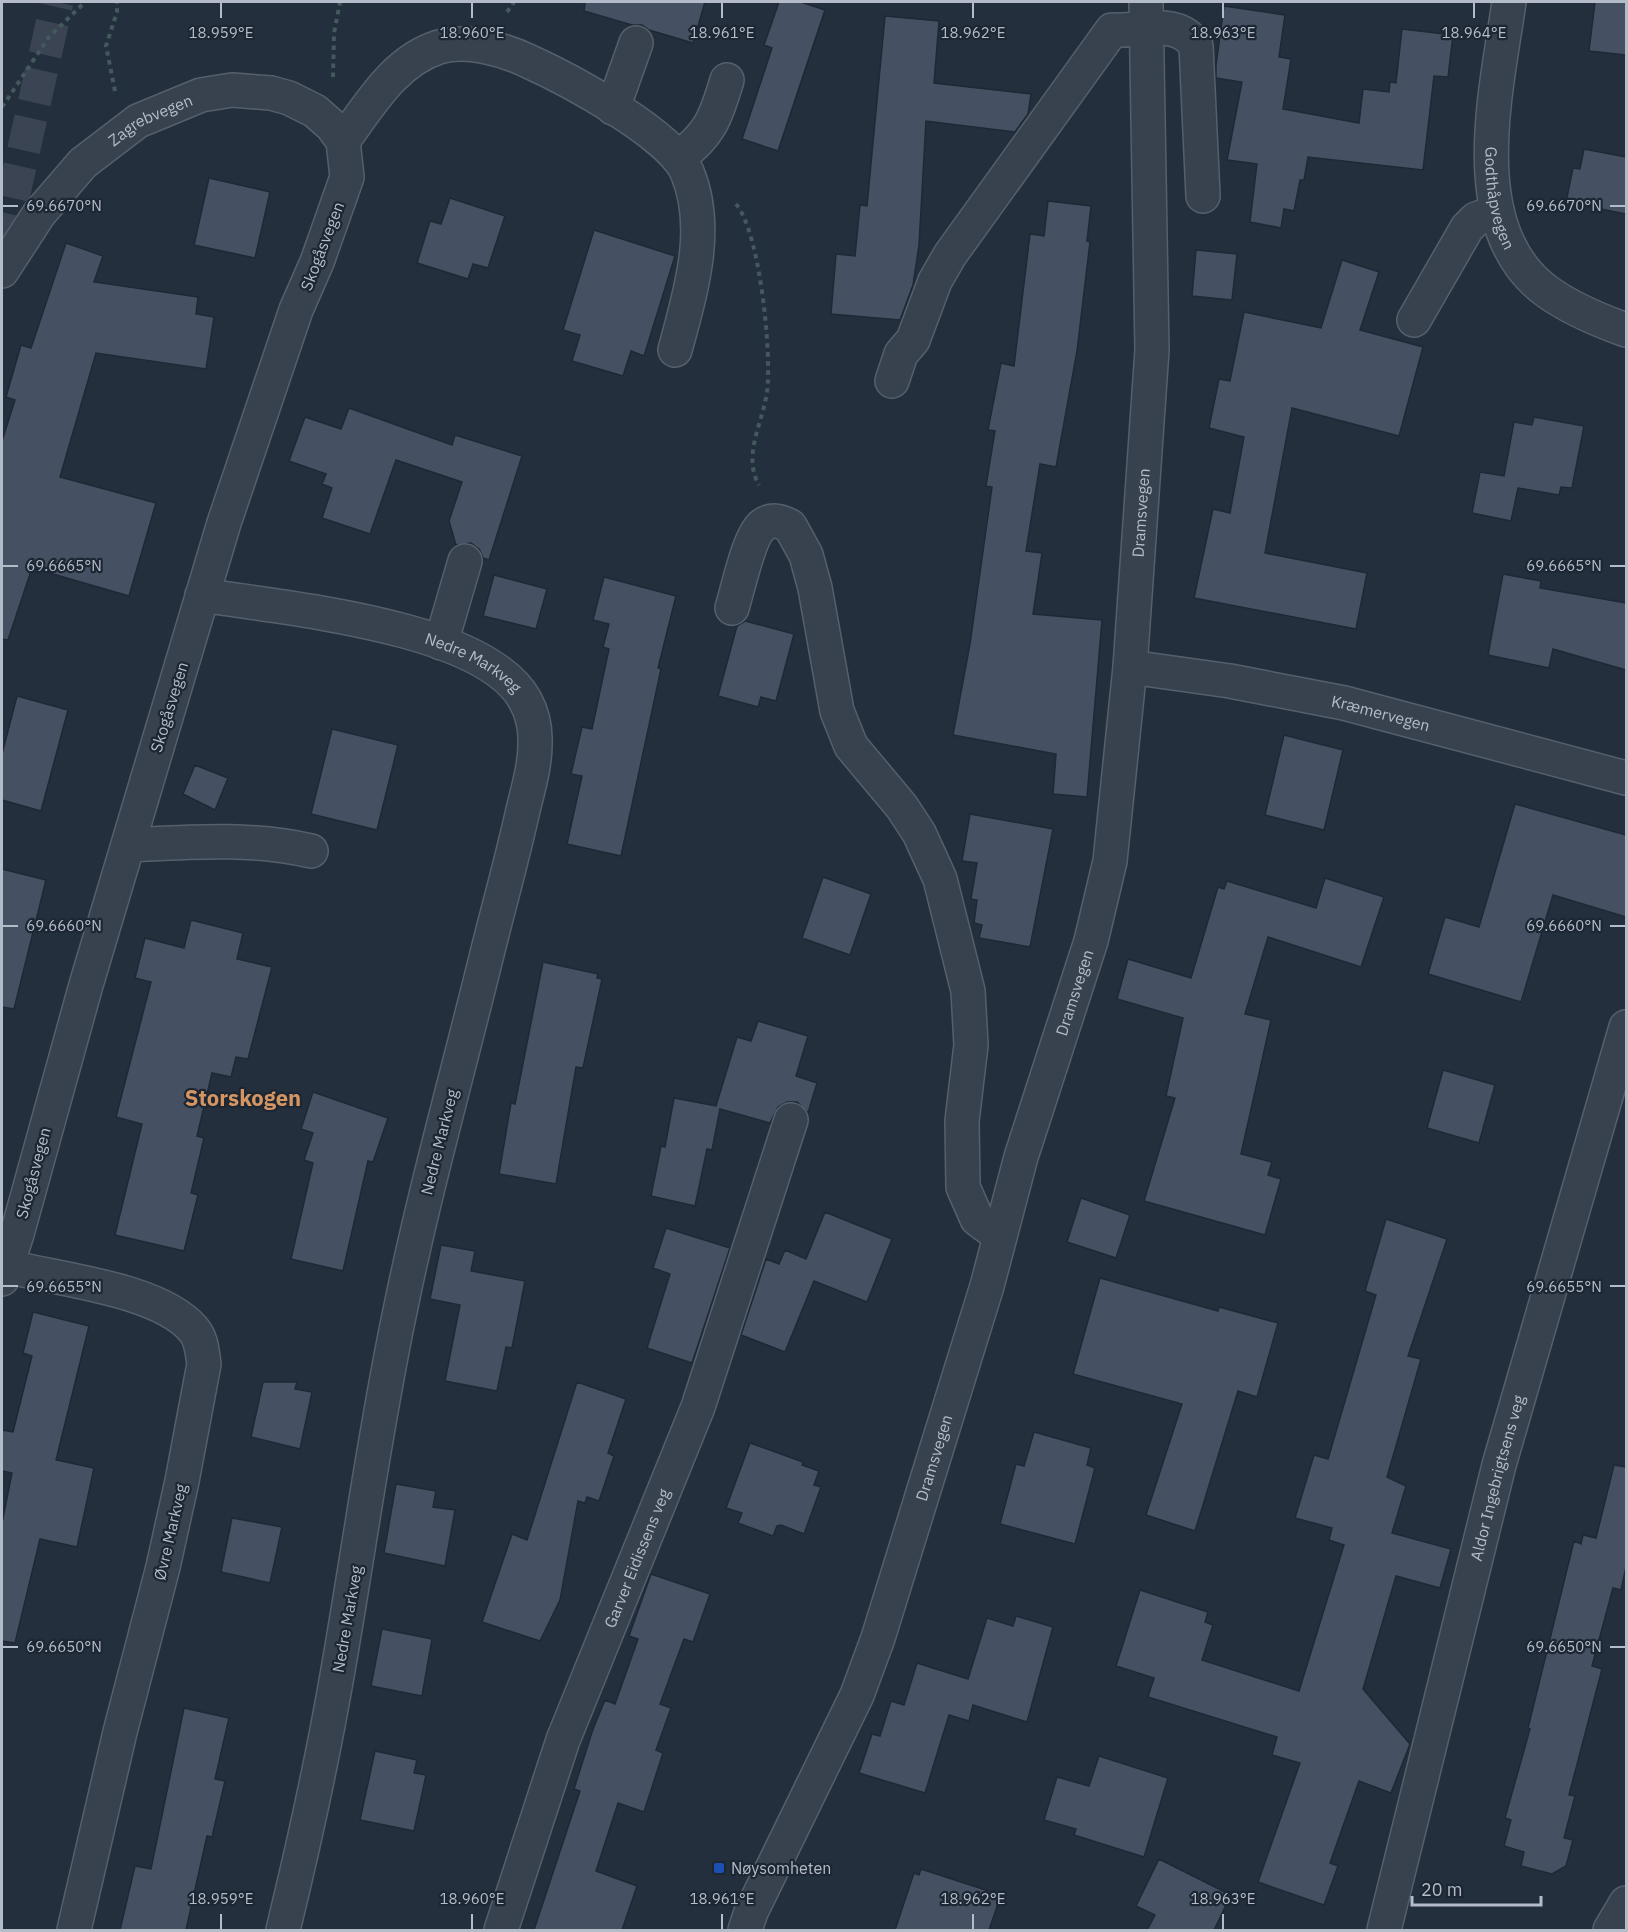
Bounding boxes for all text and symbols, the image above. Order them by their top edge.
text: 18.959°E [189,23,253,42]
text: 18.960°E [440,23,504,42]
text: 18.961°E [690,23,754,42]
text: 18.962°E [941,23,1005,42]
text: 18.963°E [1191,23,1255,42]
text: 18.964°E [1442,23,1506,42]
street label: Zagrebvegen [104,90,195,150]
street label: Godthåpvegen [1481,146,1519,253]
text: 69.6670°N [26,196,102,215]
text: 69.6670°N [1526,196,1602,215]
street label: Skogåsvegen [296,199,348,293]
street label: Dramsvegen [1128,467,1154,558]
text: 69.6665°N [26,556,102,575]
text: 69.6665°N [1526,556,1602,575]
street label: Nedre Markveg [423,628,526,697]
street label: Skogåsvegen [146,659,192,755]
street label: Kræmervegen [1330,691,1432,735]
text: 69.6660°N [26,916,102,935]
text: 69.6660°N [1526,916,1602,935]
street label: Dramsvegen [1051,947,1098,1038]
district label: Storskogen [185,1083,301,1112]
street label: Nedre Markveg [416,1087,462,1197]
street label: Skogåsvegen [11,1125,55,1221]
text: 69.6655°N [26,1277,102,1296]
text: 69.6655°N [1526,1277,1602,1296]
street label: Aldor Ingebrigtsens veg [1466,1392,1529,1563]
street label: Dramsvegen [911,1412,957,1503]
street label: Øvre Markveg [149,1481,191,1582]
street label: Garver Eidissens veg [600,1485,674,1631]
street label: Nedre Markveg [328,1563,366,1674]
text: 69.6650°N [26,1637,102,1656]
text: 69.6650°N [1526,1637,1602,1656]
place label: Nøysomheten [731,1858,831,1878]
marker: Nøysomheten [712,1861,726,1875]
scale bar [1412,1869,1541,1907]
text: 20 m [1421,1878,1463,1901]
text: 18.959°E [189,1889,253,1908]
text: 18.960°E [440,1889,504,1908]
text: 18.961°E [690,1889,754,1908]
text: 18.962°E [941,1889,1005,1908]
text: 18.963°E [1191,1889,1255,1908]

